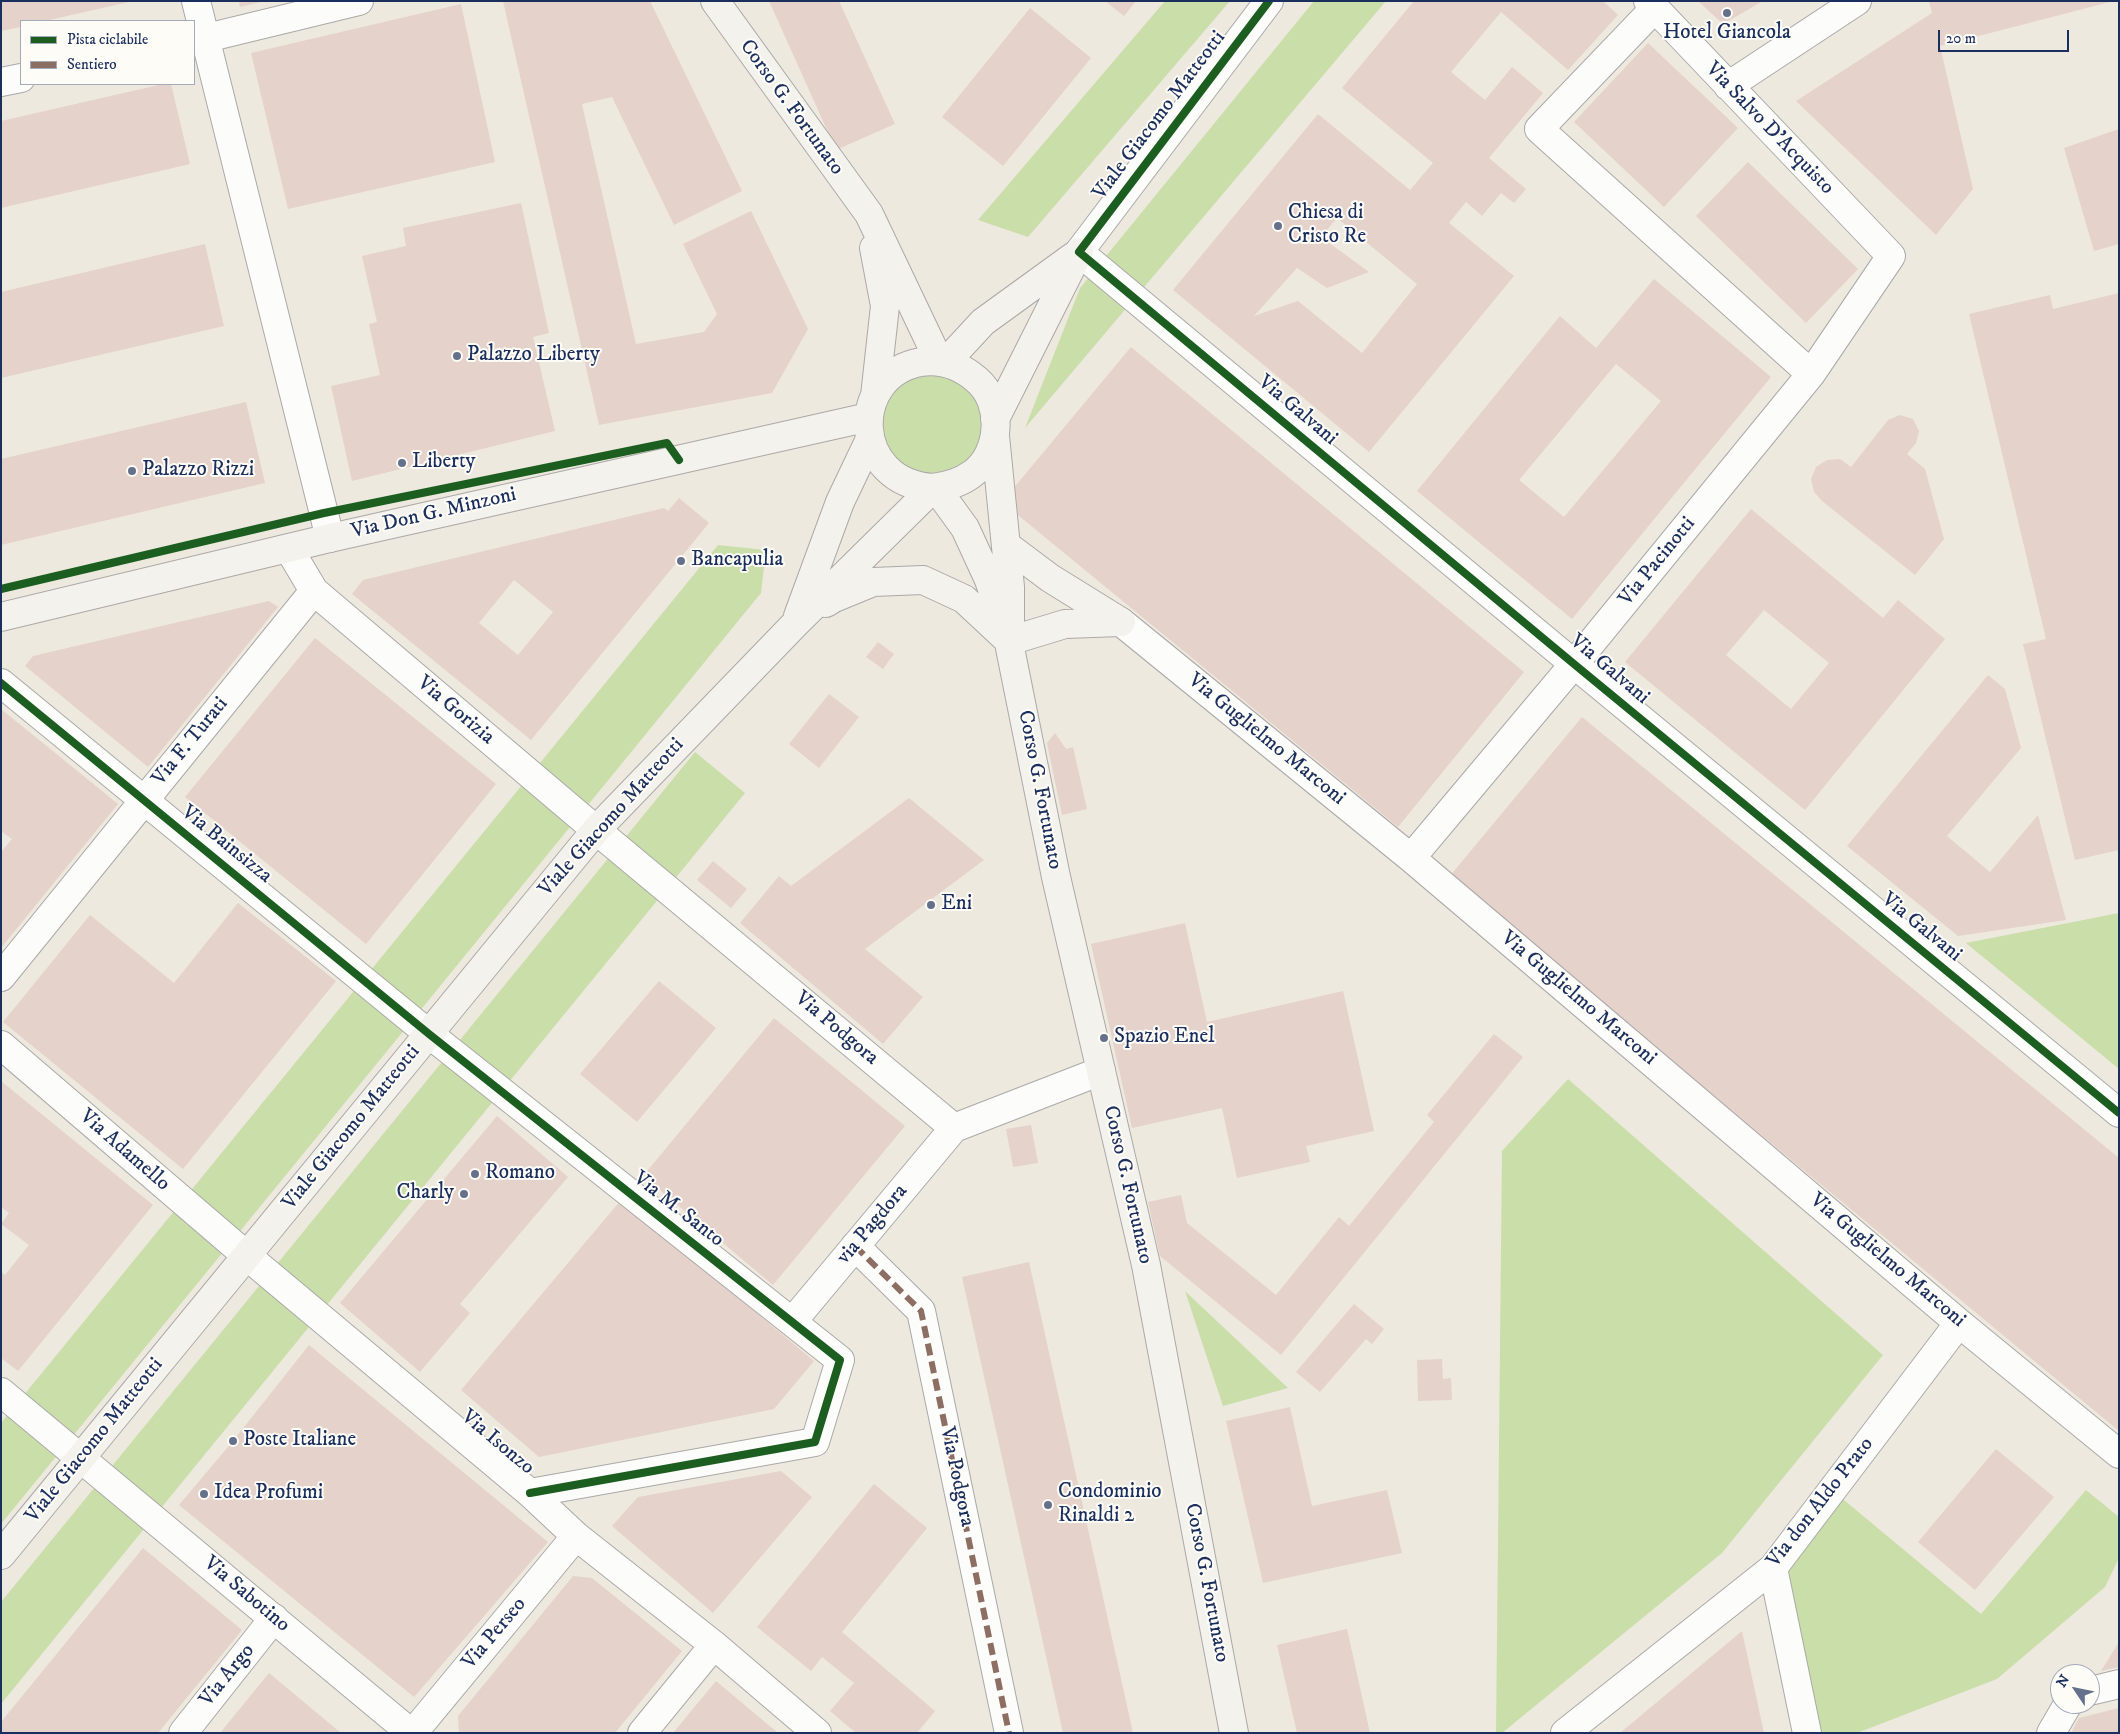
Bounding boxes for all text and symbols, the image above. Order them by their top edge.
marker: Hotel Giancola [1721,7,1733,19]
legend [20,20,195,85]
scale bar [1940,20,2071,52]
place label: Hotel Giancola [1663,21,1791,47]
street label: Viale Giacomo Matteotti [1088,27,1232,205]
text: 20 m [1946,29,1976,48]
text: Pista ciclabile [67,30,148,49]
street label: Corso G. Fortunato [733,35,849,181]
text: Sentiero [67,55,117,74]
street label: Via Salvo D'Acquisto [1699,57,1839,201]
place label: Chiesa di Cristo Re [1288,201,1366,251]
marker: Chiesa di Cristo Re [1272,220,1284,232]
place label: Palazzo Liberty [467,343,600,369]
marker: Palazzo Liberty [451,350,463,362]
street label: Via Galvani [1252,370,1342,452]
place label: Liberty [412,450,476,476]
marker: Liberty [396,457,408,469]
place label: Palazzo Rizzi [142,458,254,484]
marker: Palazzo Rizzi [126,465,138,477]
street label: Via Don G. Minzoni [349,483,519,545]
street label: Via Pacinotti [1614,512,1702,612]
place label: Bancapulia [691,548,783,574]
marker: Bancapulia [675,555,687,567]
street label: Via Galvani [1564,629,1654,711]
street label: Via Guglielmo Marconi [1182,669,1350,811]
street label: Via Gorizia [411,671,499,751]
street label: Via F. Turati [148,693,234,791]
street label: Corso G. Fortunato [1011,708,1067,872]
street label: Viale Giacomo Matteotti [534,733,690,903]
street label: Via Bainsizza [175,801,277,889]
street label: Via Galvani [1876,888,1966,968]
place label: Eni [941,892,972,918]
marker: Eni [925,899,937,911]
street label: Via Guglielmo Marconi [1495,926,1661,1072]
street label: Via Podgora [789,987,883,1071]
place label: Spazio Enel [1114,1025,1214,1051]
marker: Spazio Enel [1098,1032,1110,1044]
street label: Viale Giacomo Matteotti [278,1040,426,1216]
street label: Corso G. Fortunato [1097,1104,1157,1266]
street label: Via Adamello [74,1105,174,1197]
place label: Romano [485,1161,555,1187]
street label: Via M. Santo [628,1167,728,1253]
marker: Romano [469,1168,481,1180]
street label: via Pagdora [832,1180,914,1270]
place label: Charly [396,1181,454,1207]
marker: Charly [458,1188,470,1200]
street label: Via Guglielmo Marconi [1804,1188,1970,1334]
street label: Viale Giacomo Matteotti [21,1353,169,1529]
street label: Via Isonzo [455,1405,539,1481]
street label: Via Podgora [933,1425,979,1529]
place label: Poste Italiane [243,1428,356,1454]
street label: Via don Aldo Prato [1762,1433,1880,1573]
marker: Poste Italiane [227,1435,239,1447]
place label: Condominio Rinaldi 2 [1058,1480,1162,1530]
place label: Idea Profumi [214,1481,323,1507]
marker: Idea Profumi [198,1488,210,1500]
marker: Condominio Rinaldi 2 [1042,1499,1054,1511]
street label: Corso G. Fortunato [1178,1501,1234,1665]
street label: Via Sabotino [198,1552,294,1638]
street label: Via Perseo [458,1593,532,1675]
street label: Via Argo [195,1639,261,1713]
north arrow [2050,1664,2100,1714]
text: N [2053,1671,2074,1691]

